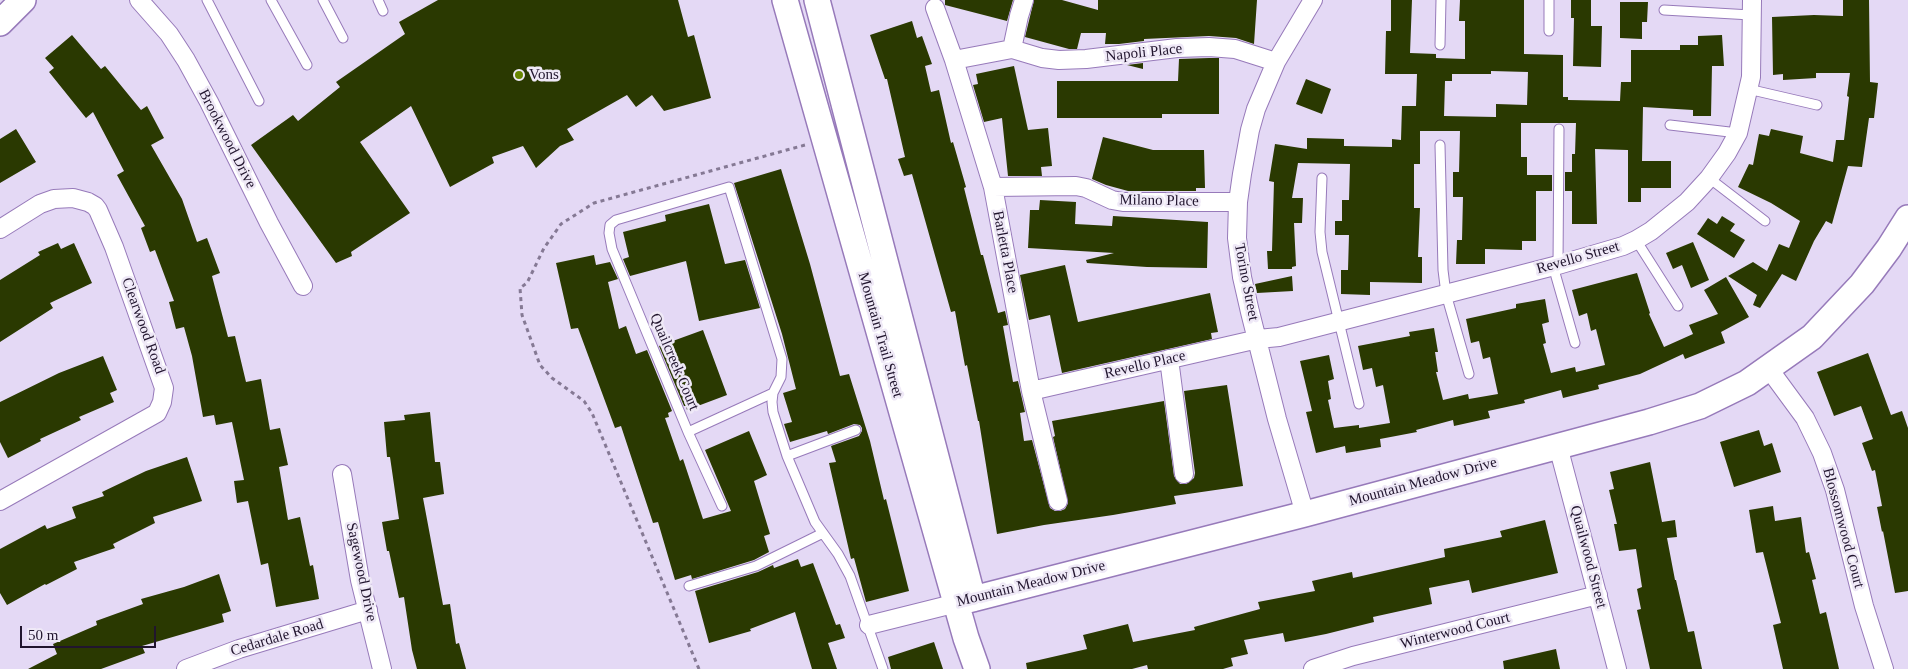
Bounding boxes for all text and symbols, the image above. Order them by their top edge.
street label: Napoli Place [1105,40,1183,66]
place label: Vons [529,66,559,84]
marker: Vons [513,69,525,81]
street label: Brookwood Drive [194,86,260,192]
street label: Milano Place [1119,191,1199,211]
street label: Barletta Place [988,209,1022,295]
street label: Revello Street [1534,238,1622,278]
street label: Torino Street [1230,242,1262,322]
street label: Mountain Trail Street [854,270,906,400]
street label: Clearwood Road [117,275,169,377]
street label: Quailcreek Court [645,311,703,413]
street label: Revello Place [1103,347,1187,383]
street label: Mountain Meadow Drive [1347,454,1499,510]
street label: Blossomwood Court [1818,466,1868,590]
street label: Quailwood Street [1566,504,1610,610]
street label: Sagewood Drive [342,521,380,623]
street label: Mountain Meadow Drive [955,557,1107,611]
street label: Winterwood Court [1398,609,1512,653]
street label: Cedardale Road [228,615,326,661]
scale bar [22,616,159,648]
text: 50 m [28,627,58,643]

